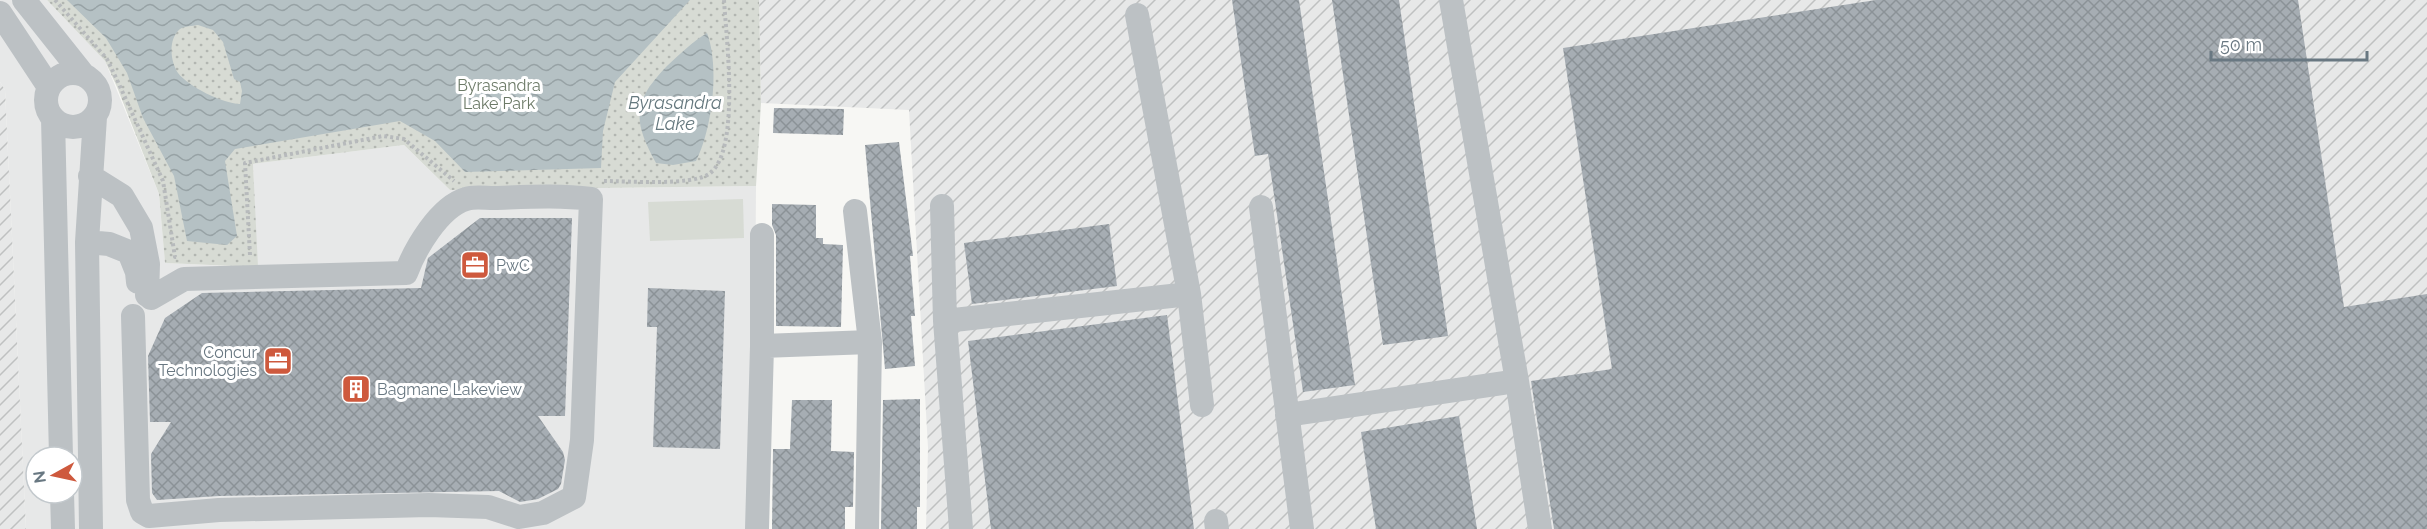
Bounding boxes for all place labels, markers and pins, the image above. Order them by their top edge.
office icon: PwC [459,249,491,281]
place label: PwC [496,256,530,275]
place label: Concur Technologies [158,343,257,380]
office icon: Concur Technologies [262,345,294,377]
building icon: Bagmane Lakeview [340,373,372,405]
place label: Bagmane Lakeview [377,380,522,399]

